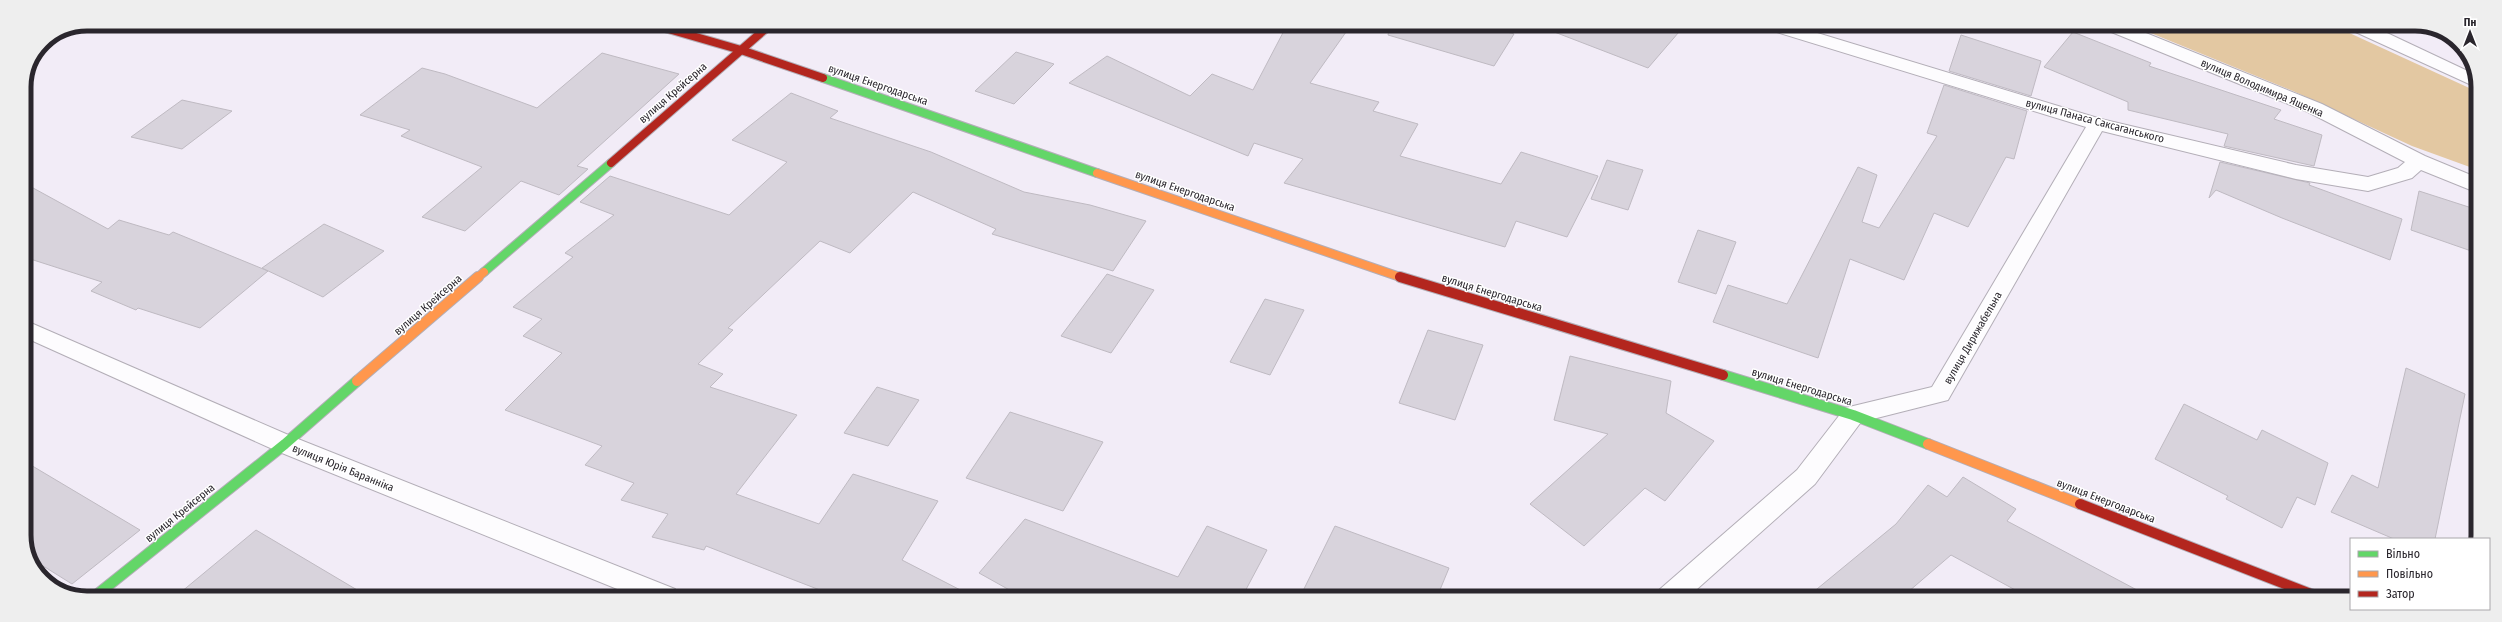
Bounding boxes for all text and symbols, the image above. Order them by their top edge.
north arrow [2450,12,2490,52]
text: Пн [2464,16,2476,29]
street label: вулиця Володимира Ященка [2199,56,2325,120]
street label: вулиця Крейсерна [636,60,710,126]
street label: вулиця Енергодарська [827,62,929,108]
street label: вулиця Панаса Саксаганського [2024,96,2166,146]
street label: вулиця Енергодарська [1134,168,1236,214]
street label: вулиця Крейсерна [391,272,465,338]
street label: вулиця Енергодарська [1440,272,1544,314]
street label: вулиця Дирижабельна [1941,289,2005,387]
street label: вулиця Енергодарська [1750,366,1854,408]
street label: вулиця Юрія Баранніка [290,442,396,494]
street label: вулиця Енергодарська [2055,476,2157,526]
street label: вулиця Крейсерна [143,481,217,545]
legend [2350,538,2490,610]
text: Вільно [2386,547,2420,561]
text: Повільно [2386,567,2433,581]
text: Затор [2386,587,2415,601]

